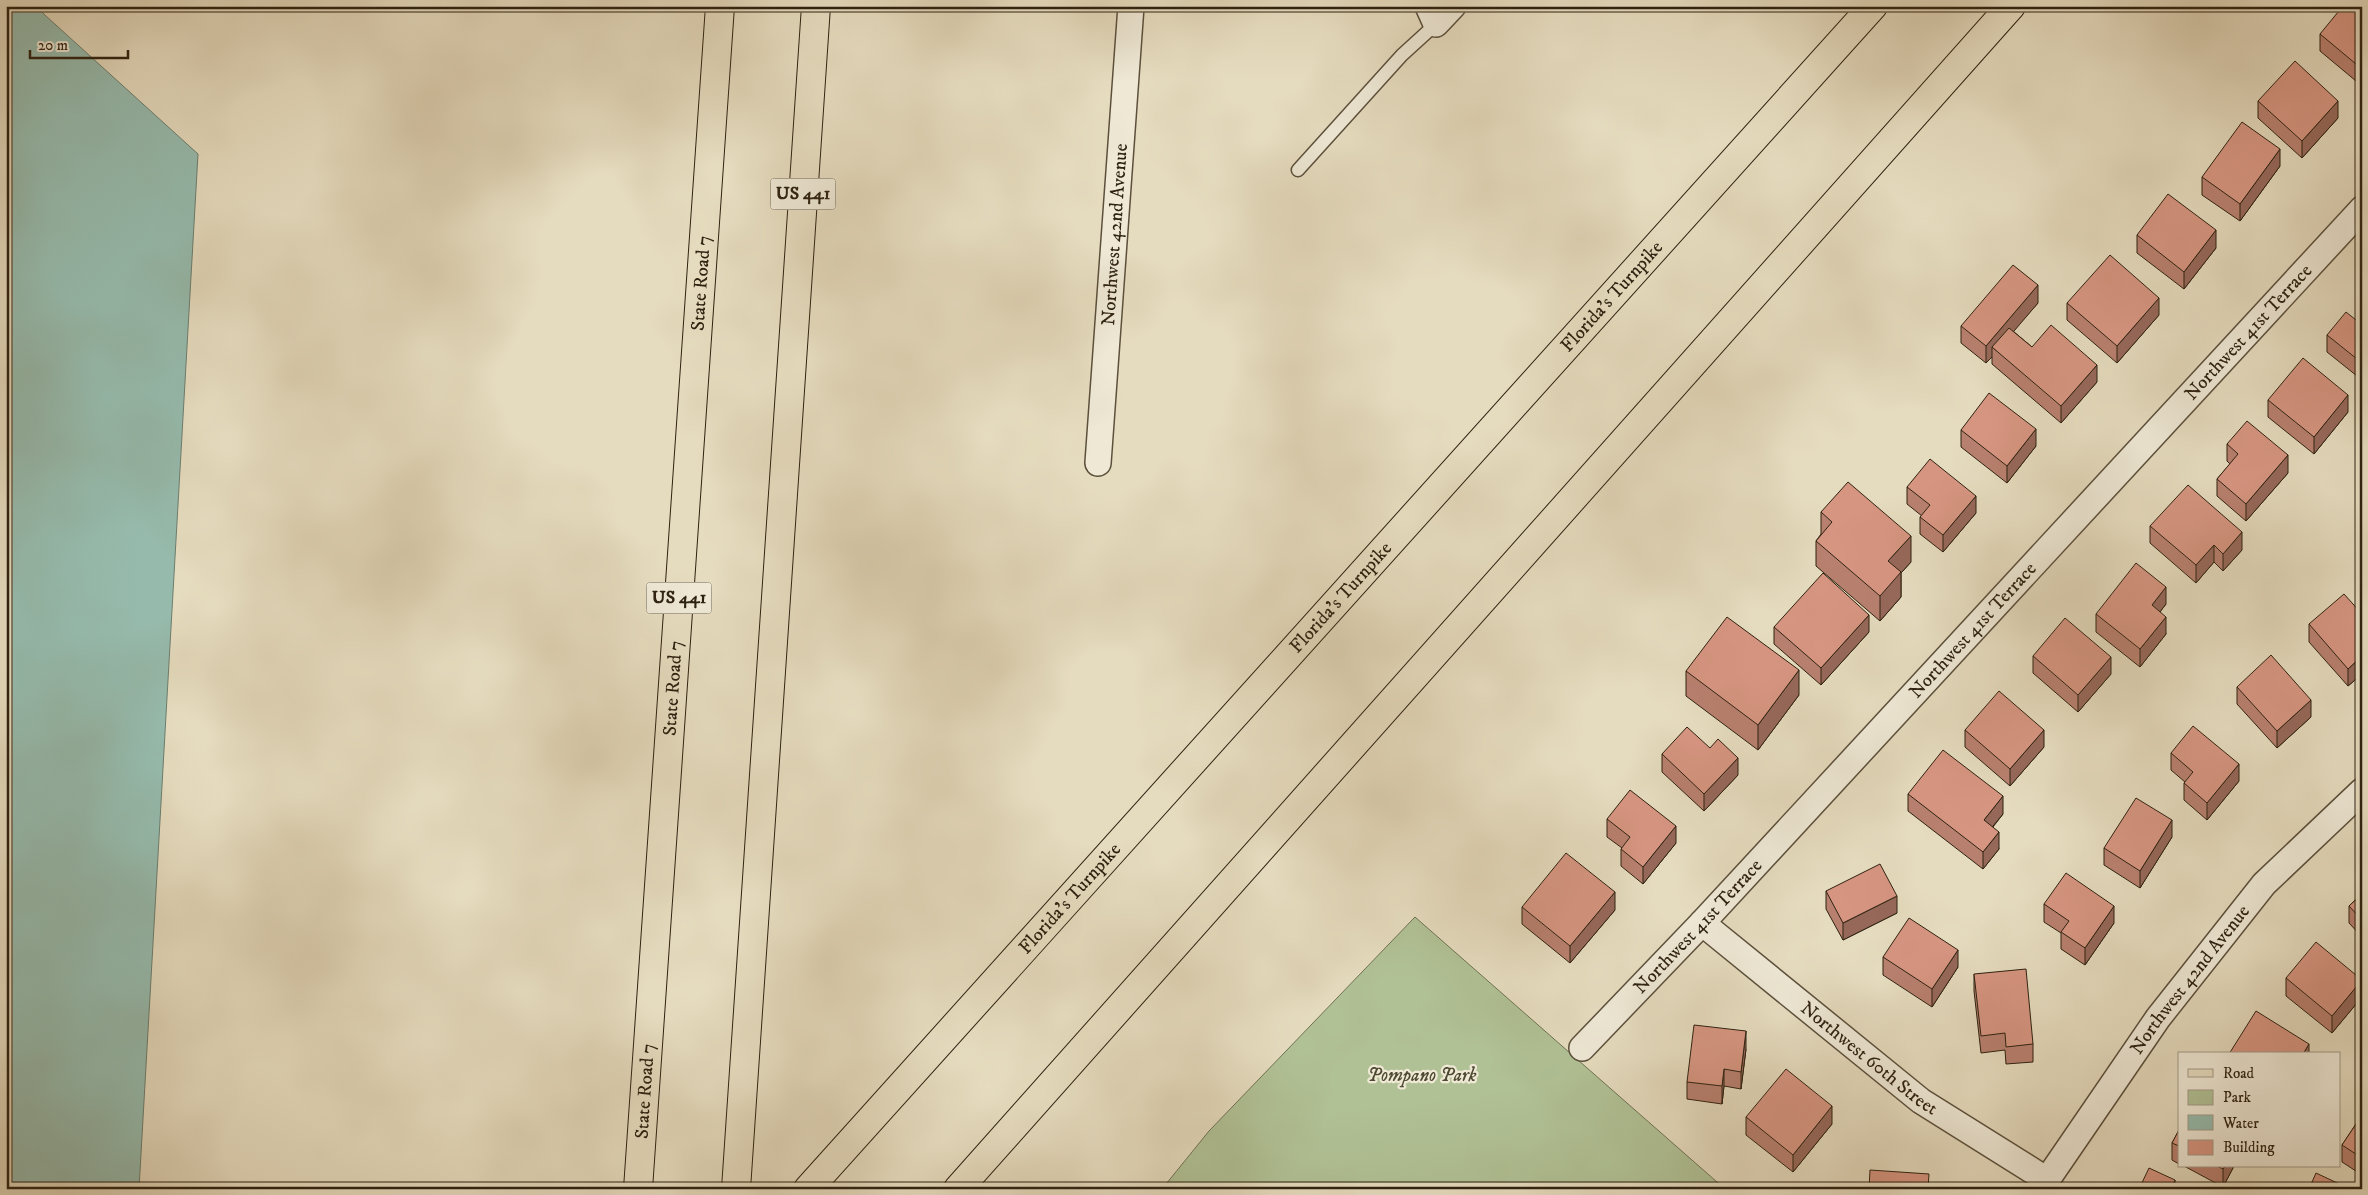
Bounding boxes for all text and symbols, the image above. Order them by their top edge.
scale bar [30,28,128,60]
text: 20 m [38,36,68,55]
street label: Northwest 42nd Avenue [1096,143,1133,326]
road number: US 441 [770,178,836,210]
street label: State Road 7 [686,235,716,332]
street label: Florida's Turnpike [1556,236,1668,357]
street label: Northwest 41st Terrace [2180,259,2317,405]
street label: Florida's Turnpike [1285,537,1397,658]
street label: Northwest 41st Terrace [1904,557,2041,703]
road number: US 441 [646,582,712,614]
street label: State Road 7 [658,640,687,737]
street label: Florida's Turnpike [1014,838,1126,959]
street label: Northwest 41st Terrace [1629,854,1767,999]
street label: Northwest 42nd Avenue [2125,900,2255,1059]
street label: Northwest 60th Street [1796,996,1942,1120]
street label: State Road 7 [630,1043,660,1140]
legend [2178,1052,2340,1168]
park label: Pompano Park [1368,1064,1477,1088]
text: Road [2223,1064,2255,1083]
text: Park [2223,1088,2252,1107]
text: Water [2222,1114,2259,1133]
text: Building [2223,1138,2275,1157]

